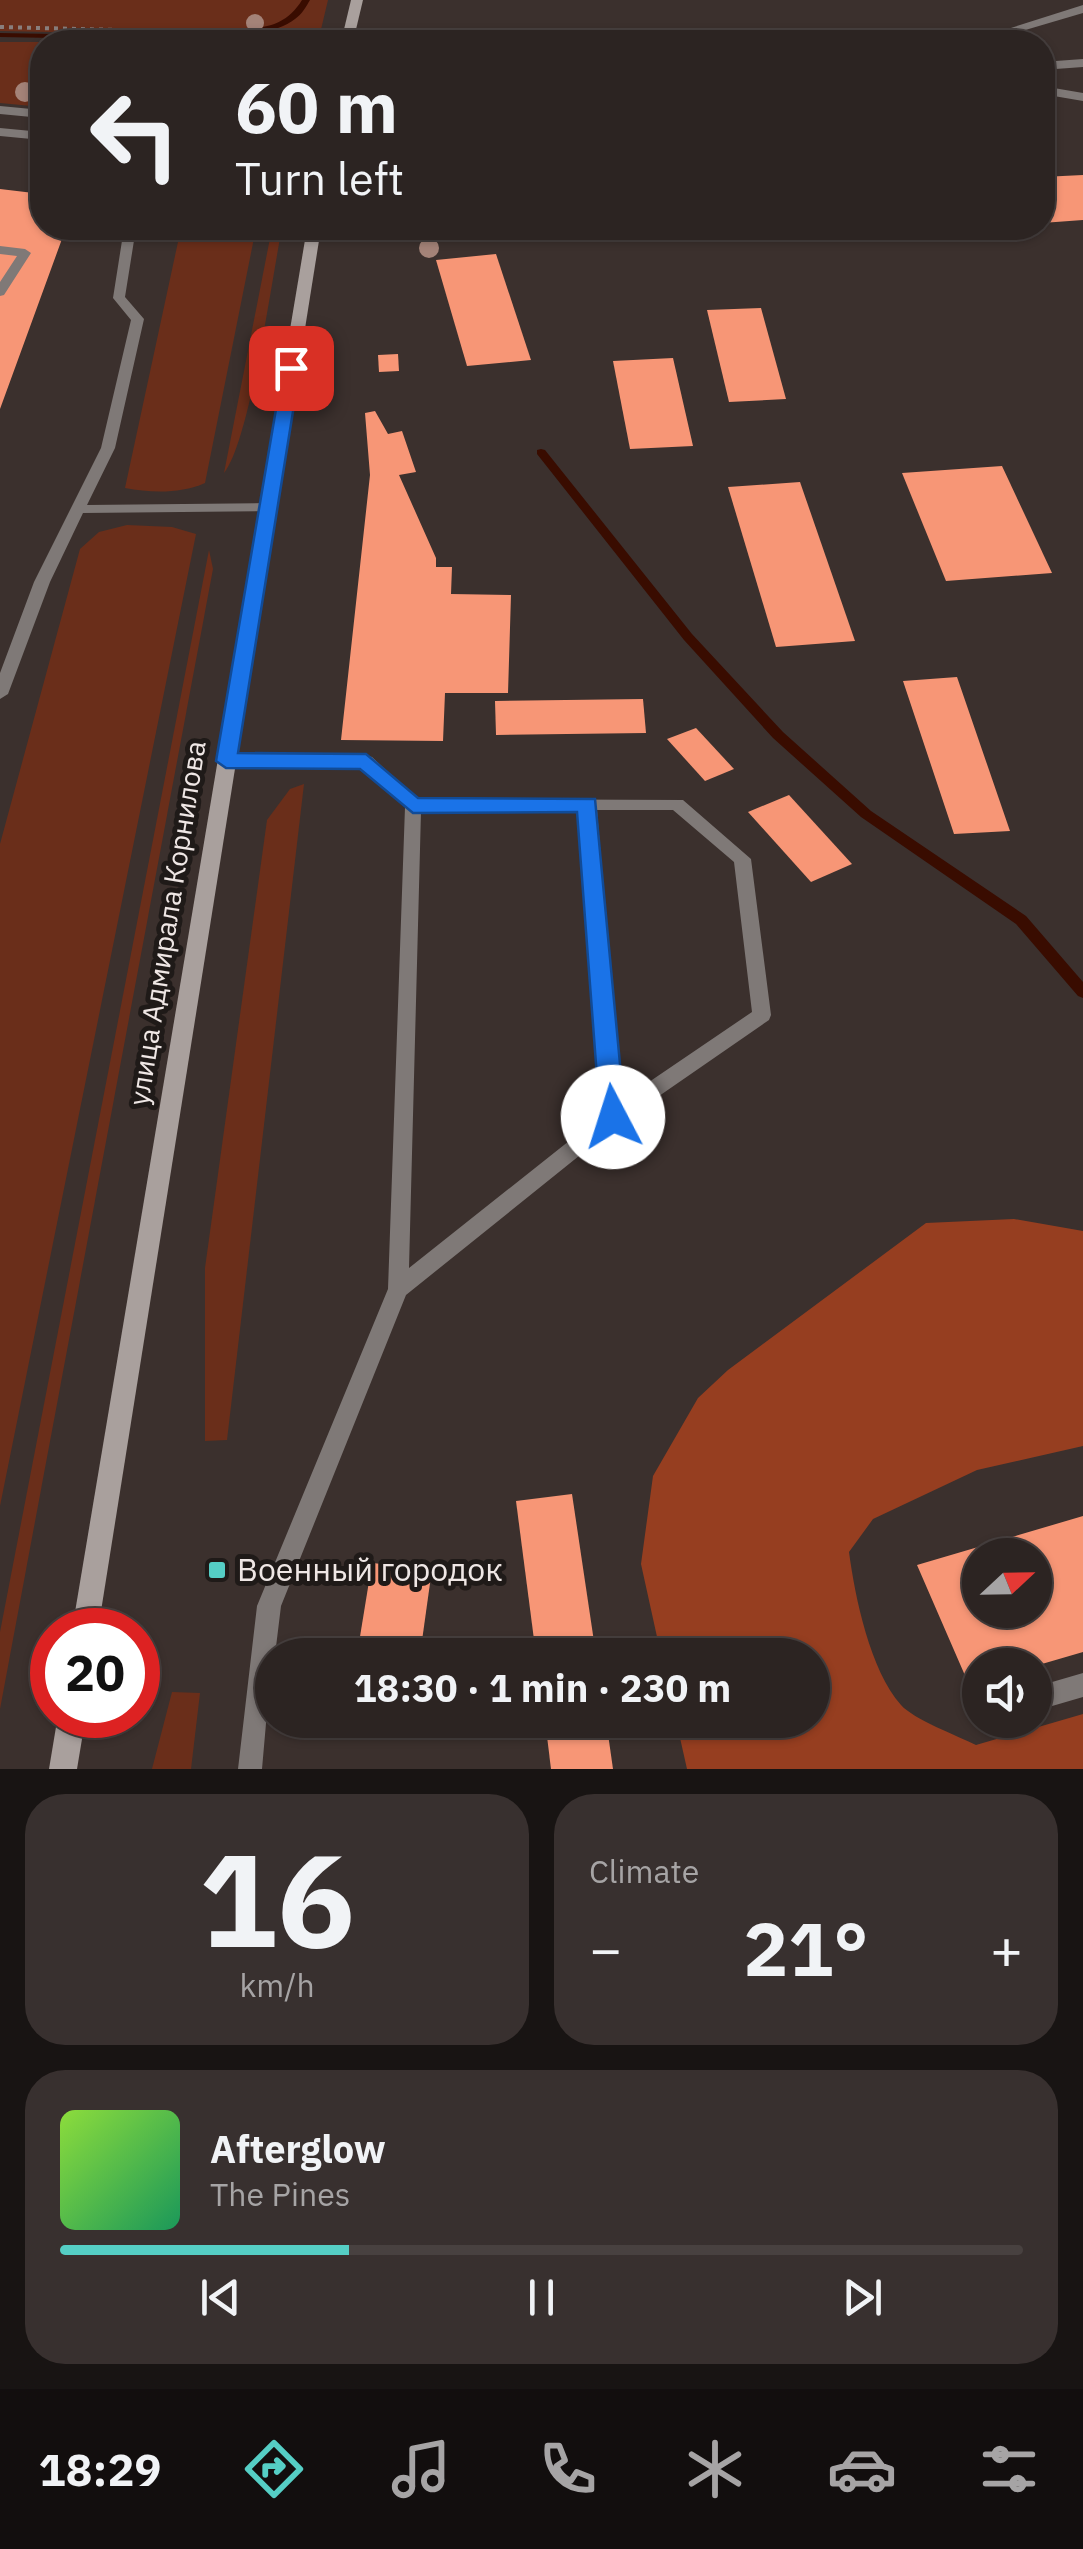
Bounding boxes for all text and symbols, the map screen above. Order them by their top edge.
text: 60 m [235,61,398,152]
icon: left [70,70,200,200]
text: Turn left [235,149,404,207]
pin [249,326,334,411]
icon: arrive [264,341,319,396]
street label: улица Адмирала Корнилова [119,738,214,1108]
position arrow [561,1065,665,1169]
north arrow [962,1538,1052,1628]
map controls [962,1538,1052,1738]
place label: Военный городок [237,1548,503,1590]
marker: Военный городок [206,1559,228,1581]
speed limit sign: 20 [30,1608,160,1738]
button: sound [962,1648,1052,1738]
text: 18:30 · 1 min · 230 m [354,1663,731,1712]
text: 16 [199,1814,355,1983]
text: Climate [589,1850,699,1892]
text: 21° [743,1899,869,1997]
text: − [589,1913,622,1984]
text: + [990,1913,1023,1984]
text: km/h [239,1964,315,2006]
text: Afterglow [210,2124,386,2173]
text: The Pines [210,2173,350,2215]
icon: previous [193,2270,248,2325]
icon: pause [514,2270,569,2325]
icon: next [835,2270,890,2325]
icon: directions [239,2434,309,2504]
icon: music [386,2434,456,2504]
icon: phone [533,2434,603,2504]
icon: climate [680,2434,750,2504]
icon: car [827,2434,897,2504]
icon: filters [974,2434,1044,2504]
text: 18:29 [39,2440,161,2498]

